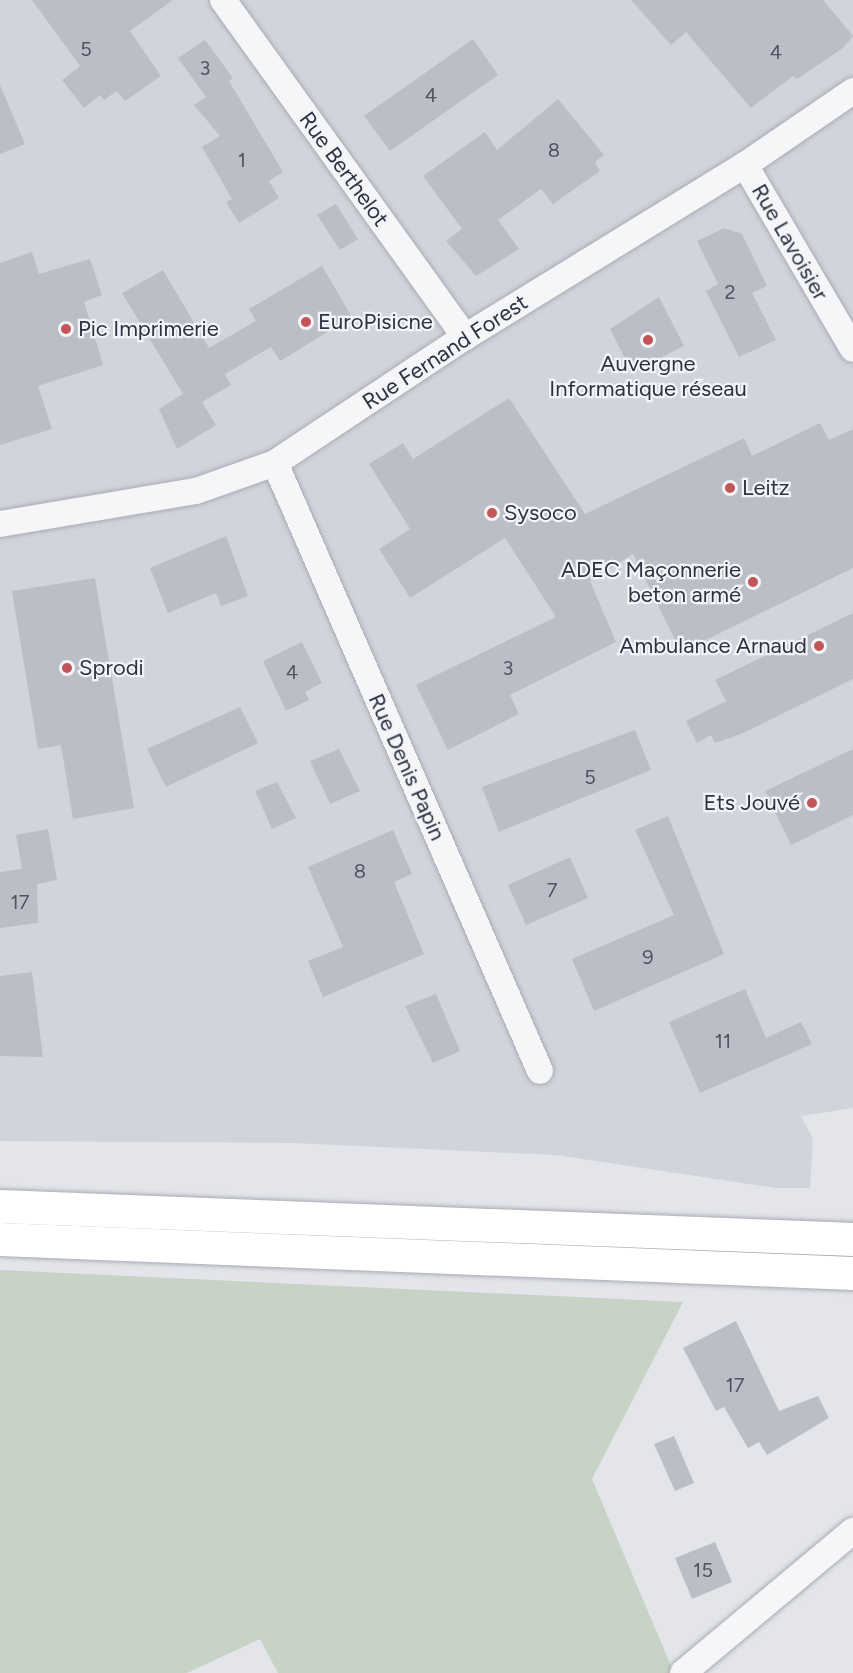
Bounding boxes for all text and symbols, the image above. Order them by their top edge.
house number: 5 [80,37,92,61]
house number: 4 [770,40,782,64]
house number: 3 [200,56,210,80]
house number: 4 [425,83,437,107]
street label: Rue Berthelot [294,107,394,231]
house number: 8 [548,138,560,162]
house number: 1 [238,148,246,172]
street label: Rue Lavoisier [746,179,834,305]
house number: 2 [724,280,736,304]
street label: Rue Fernand Forest [358,289,532,415]
place label: EuroPisicne [318,309,433,335]
marker: EuroPisicne [299,315,313,329]
place label: Pic Imprimerie [78,316,219,342]
marker: Pic Imprimerie [59,322,73,336]
marker: Auvergne Informatique réseau [641,333,655,347]
place label: Auvergne Informatique réseau [549,350,747,402]
place label: Leitz [742,475,790,501]
marker: Leitz [723,481,737,495]
place label: Sysoco [504,500,577,526]
marker: Sysoco [485,506,499,520]
place label: ADEC Maçonnerie beton armé [561,556,741,608]
marker: ADEC Maçonnerie beton armé [746,575,760,589]
place label: Ambulance Arnaud [620,633,807,659]
marker: Ambulance Arnaud [812,639,826,653]
place label: Sprodi [79,655,144,681]
house number: 3 [503,656,513,680]
house number: 4 [286,660,298,684]
marker: Sprodi [60,661,74,675]
street label: Rue Denis Papin [363,690,451,844]
house number: 5 [584,765,596,789]
place label: Ets Jouvé [703,790,800,816]
marker: Ets Jouvé [805,796,819,810]
house number: 8 [354,859,366,883]
house number: 7 [547,878,557,902]
house number: 17 [11,890,29,914]
house number: 9 [642,945,654,969]
house number: 11 [715,1029,731,1053]
house number: 17 [726,1373,744,1397]
house number: 15 [693,1558,713,1582]

